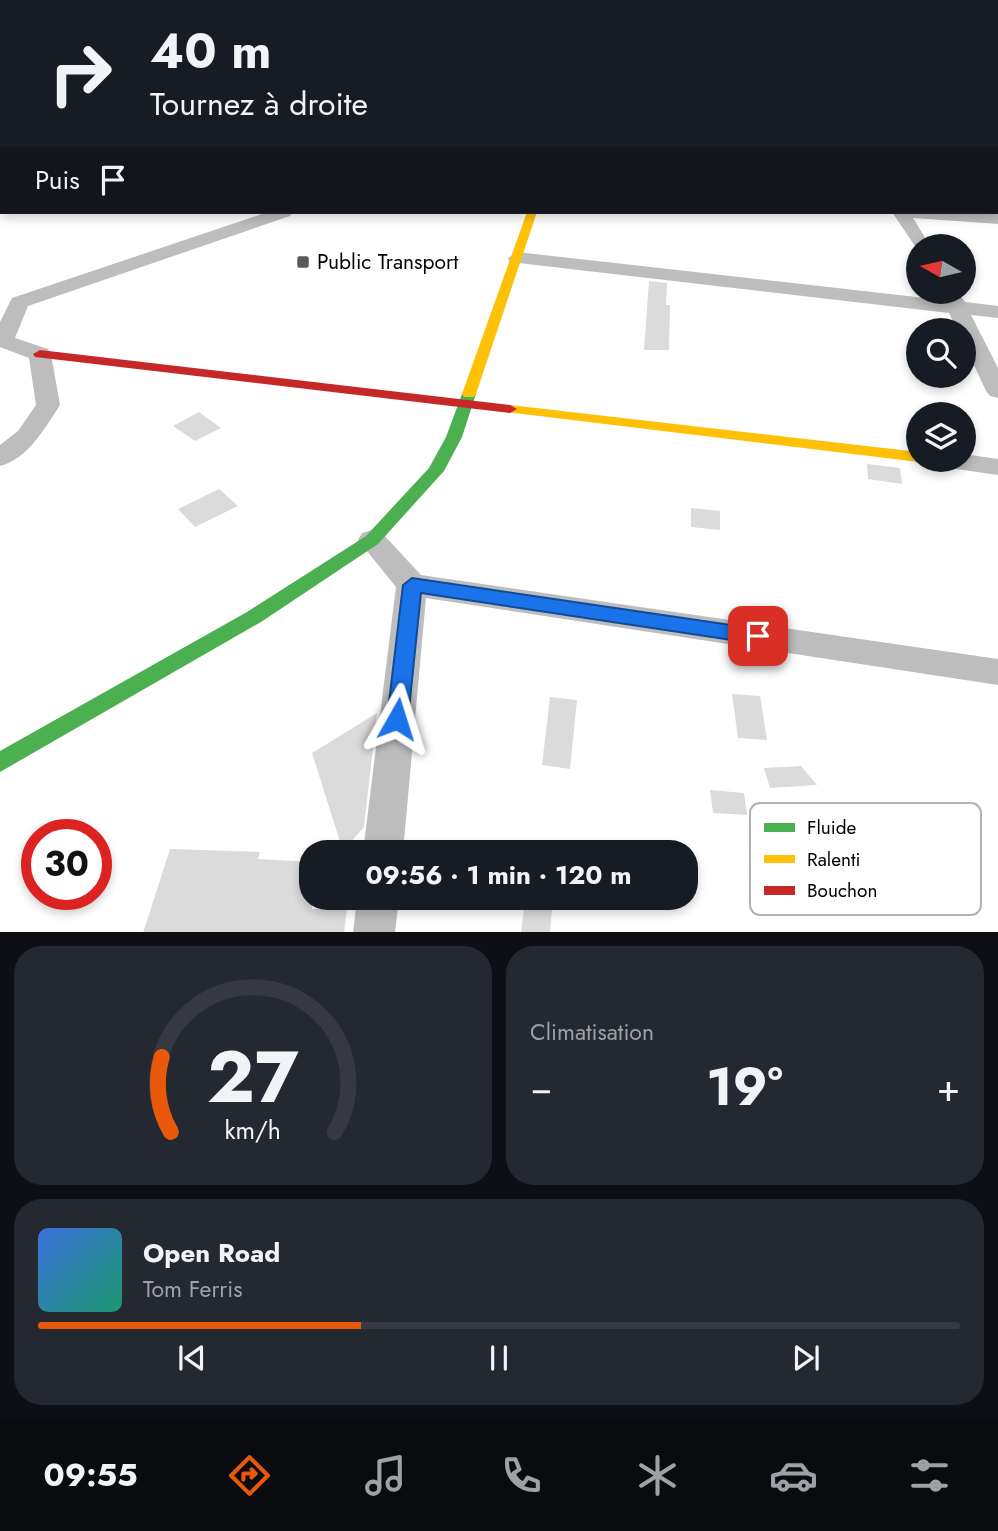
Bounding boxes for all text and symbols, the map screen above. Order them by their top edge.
text: 40 m [150,16,272,86]
icon: right [35,28,126,119]
text: Tournez à droite [150,81,368,127]
text: Puis [35,161,80,199]
icon: arrive [94,161,132,199]
north arrow [906,234,976,304]
map controls [906,234,976,472]
place label: Public Transport [317,247,458,277]
marker: Public Transport [295,254,311,270]
button: search [906,318,976,388]
button: layers [906,402,976,472]
pin [728,606,788,666]
icon: arrive [739,617,777,655]
position arrow [360,682,434,756]
legend [750,803,981,915]
text: Fluide [807,814,857,841]
speed limit sign: 30 [21,819,112,910]
text: Ralenti [807,846,860,873]
text: 09:56 · 1 min · 120 m [365,856,632,894]
text: Bouchon [807,877,877,904]
text: Climatisation [530,1015,654,1049]
text: 27 [207,1024,299,1129]
text: 19° [706,1049,783,1125]
text: − [530,1060,552,1115]
text: + [937,1060,960,1115]
text: km/h [225,1111,281,1147]
text: Open Road [143,1234,280,1272]
text: Tom Ferris [143,1272,242,1306]
icon: previous [173,1339,211,1377]
icon: pause [480,1339,518,1377]
icon: next [787,1339,825,1377]
icon: directions [225,1451,274,1500]
icon: music [361,1451,410,1500]
icon: phone [497,1451,546,1500]
icon: climate [633,1451,682,1500]
icon: car [769,1451,818,1500]
icon: filters [905,1451,954,1500]
text: 09:55 [44,1452,138,1498]

